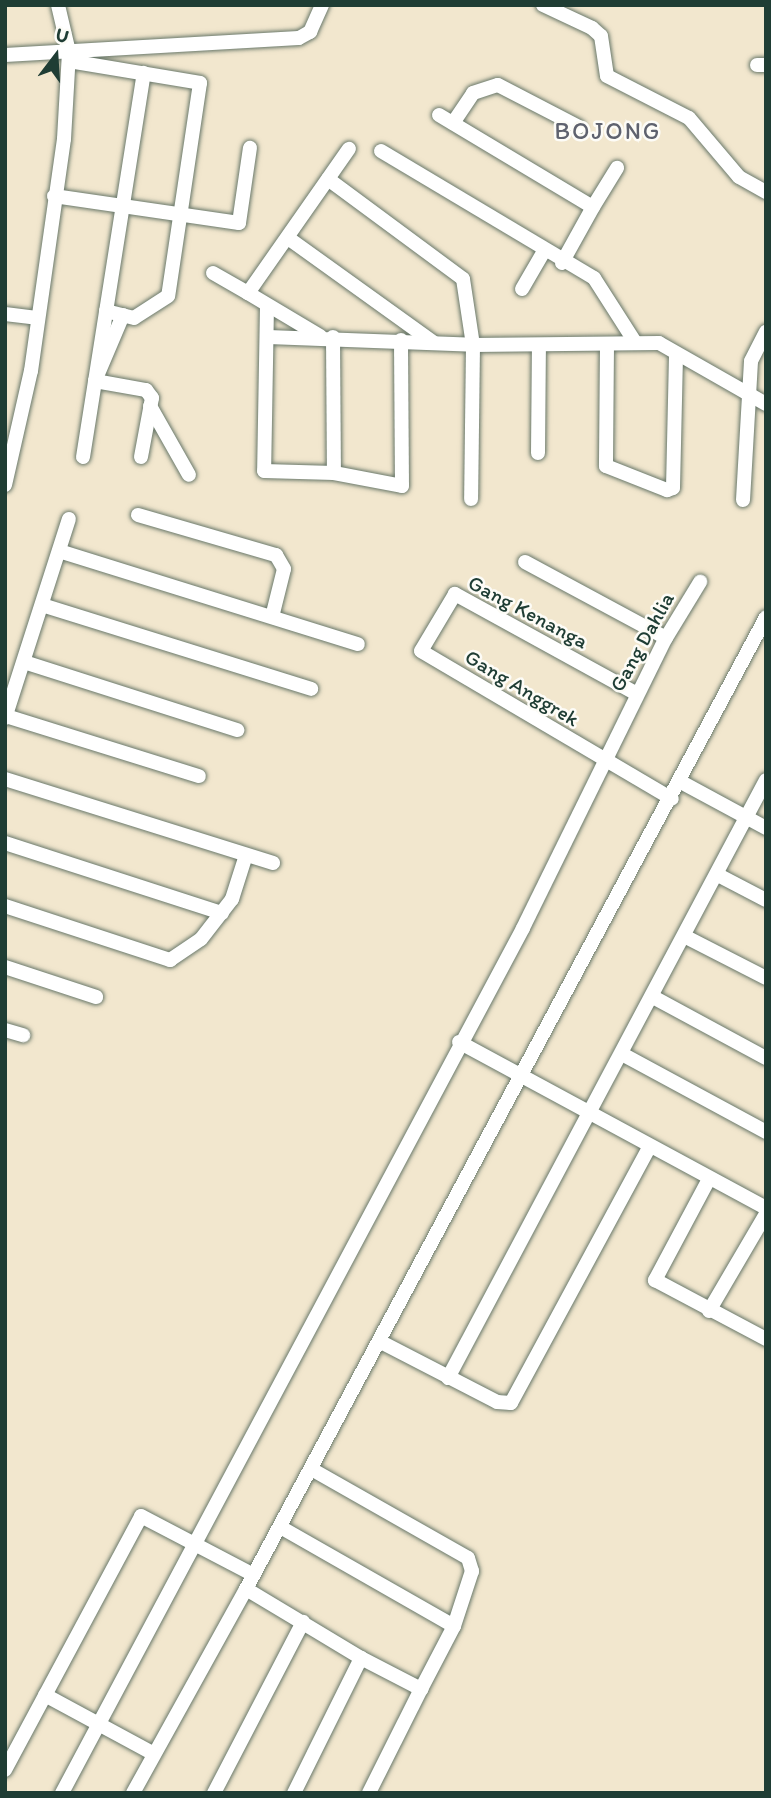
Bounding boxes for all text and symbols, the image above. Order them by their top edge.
north arrow [21,21,91,91]
text: U [53,23,72,48]
district label: BOJONG [556,117,660,145]
street label: Gang Kenanga [464,570,592,654]
street label: Gang Dahlia [604,587,680,697]
street label: Gang Anggrek [460,644,584,732]

